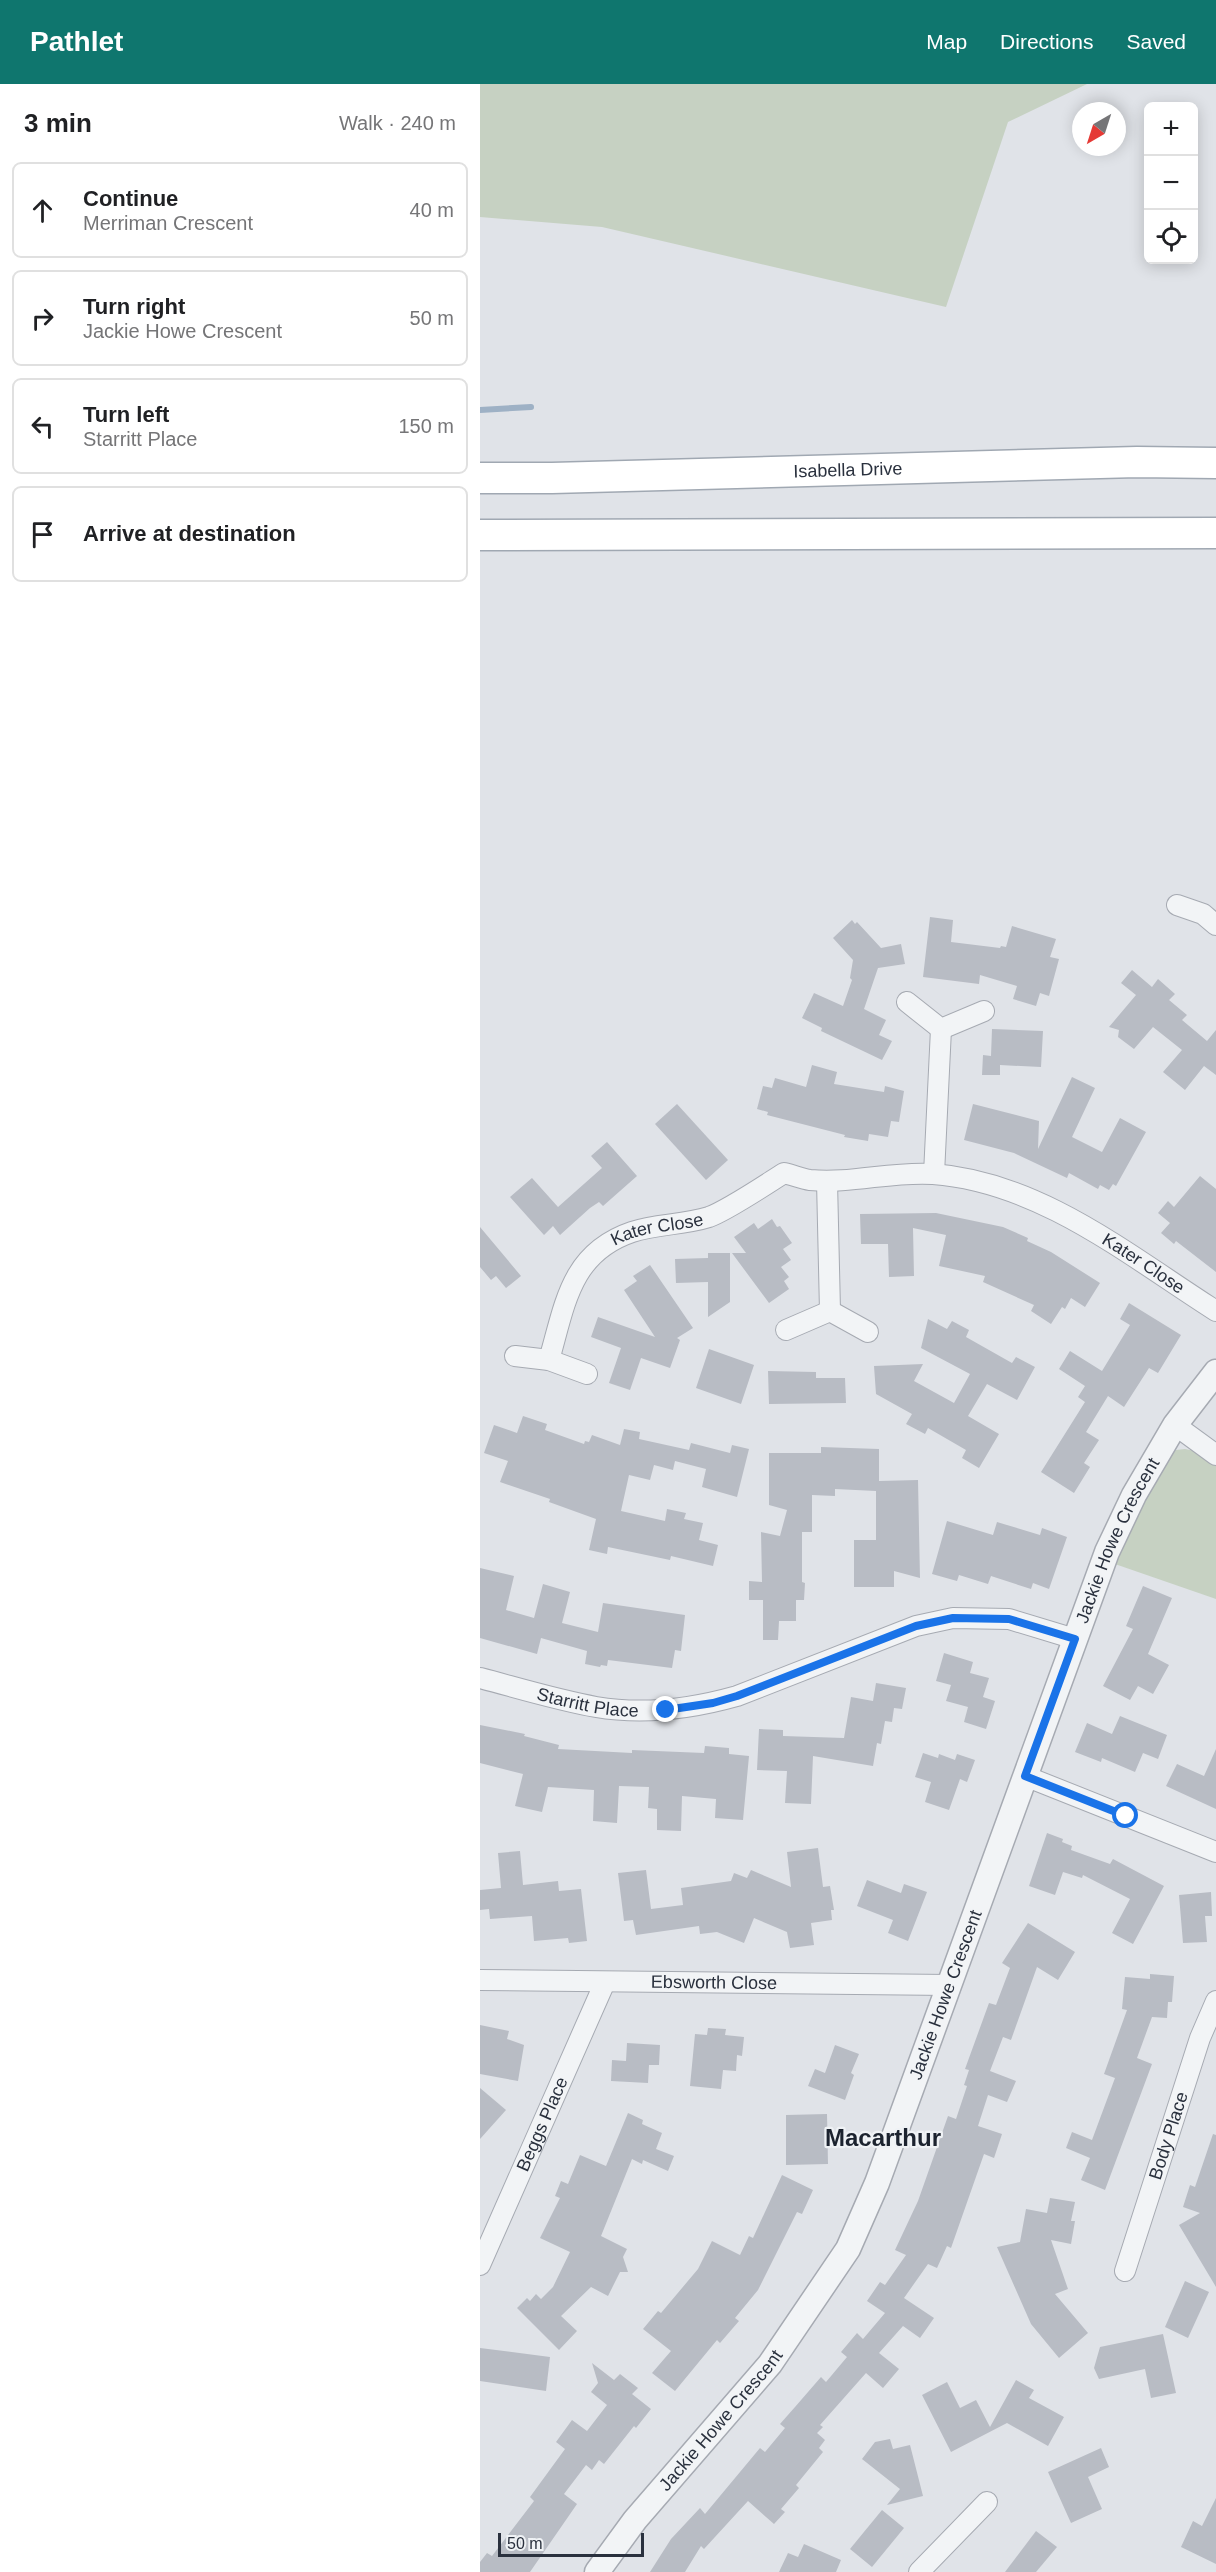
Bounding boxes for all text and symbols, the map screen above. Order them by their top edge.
text: Pathlet [30,26,123,57]
text: Map [926,30,967,53]
text: Directions [1000,30,1093,53]
text: Saved [1126,30,1186,53]
north arrow [1072,102,1126,156]
map controls [1144,102,1198,264]
button: + [1144,102,1198,156]
text: 3 min [24,108,92,138]
text: Walk · 240 m [339,112,456,134]
button: − [1144,156,1198,210]
text: Continue [83,186,178,211]
icon: ahead [26,194,59,227]
text: 40 m [410,199,454,221]
button: locate [1144,210,1198,264]
text: Merriman Crescent [83,212,253,234]
text: Turn right [83,294,185,319]
icon: right [26,302,59,335]
text: 50 m [410,307,454,329]
text: Jackie Howe Crescent [83,320,282,342]
text: Turn left [83,402,169,427]
icon: left [26,410,59,443]
text: 150 m [398,415,454,437]
text: Starritt Place [83,428,197,450]
street label: Isabella Drive [793,458,903,481]
icon: arrive [26,518,59,551]
text: Arrive at destination [83,521,296,546]
street label: Kater Close [607,1209,705,1250]
street label: Kater Close [1099,1229,1188,1298]
street label: Jackie Howe Crescent [1072,1454,1163,1626]
street label: Starritt Place [535,1684,639,1721]
route end [652,1696,678,1722]
route start [1112,1802,1138,1828]
street label: Jackie Howe Crescent [906,1907,986,2082]
street label: Ebsworth Close [651,1972,777,1993]
street label: Beggs Place [513,2074,572,2174]
street label: Body Place [1145,2089,1192,2182]
district label: Macarthur [825,2124,941,2151]
street label: Jackie Howe Crescent [655,2346,787,2495]
scale bar [498,2530,644,2558]
text: 50 m [507,2535,543,2552]

